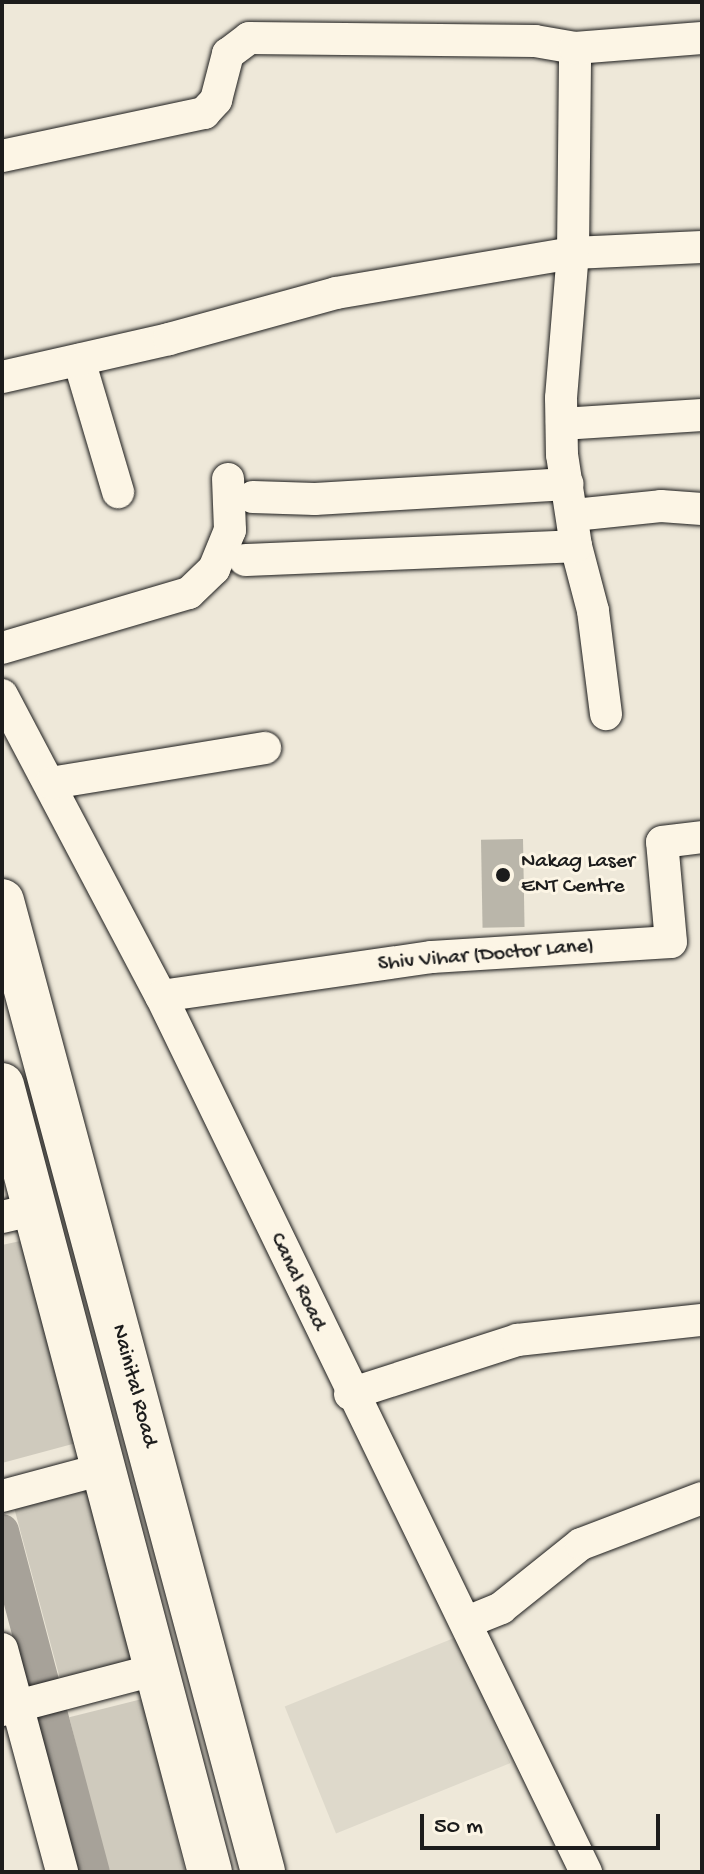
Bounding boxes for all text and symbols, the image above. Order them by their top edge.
place label: Nakag Laser ENT Centre [521,849,635,900]
marker: Nakag Laser ENT Centre [492,864,514,886]
street label: Shiv Vihar (Doctor Lane) [377,933,595,979]
street label: Canal Road [263,1229,331,1335]
street label: Nainital Road [104,1322,162,1450]
scale bar [424,1798,664,1848]
text: 50 m [434,1813,483,1842]

